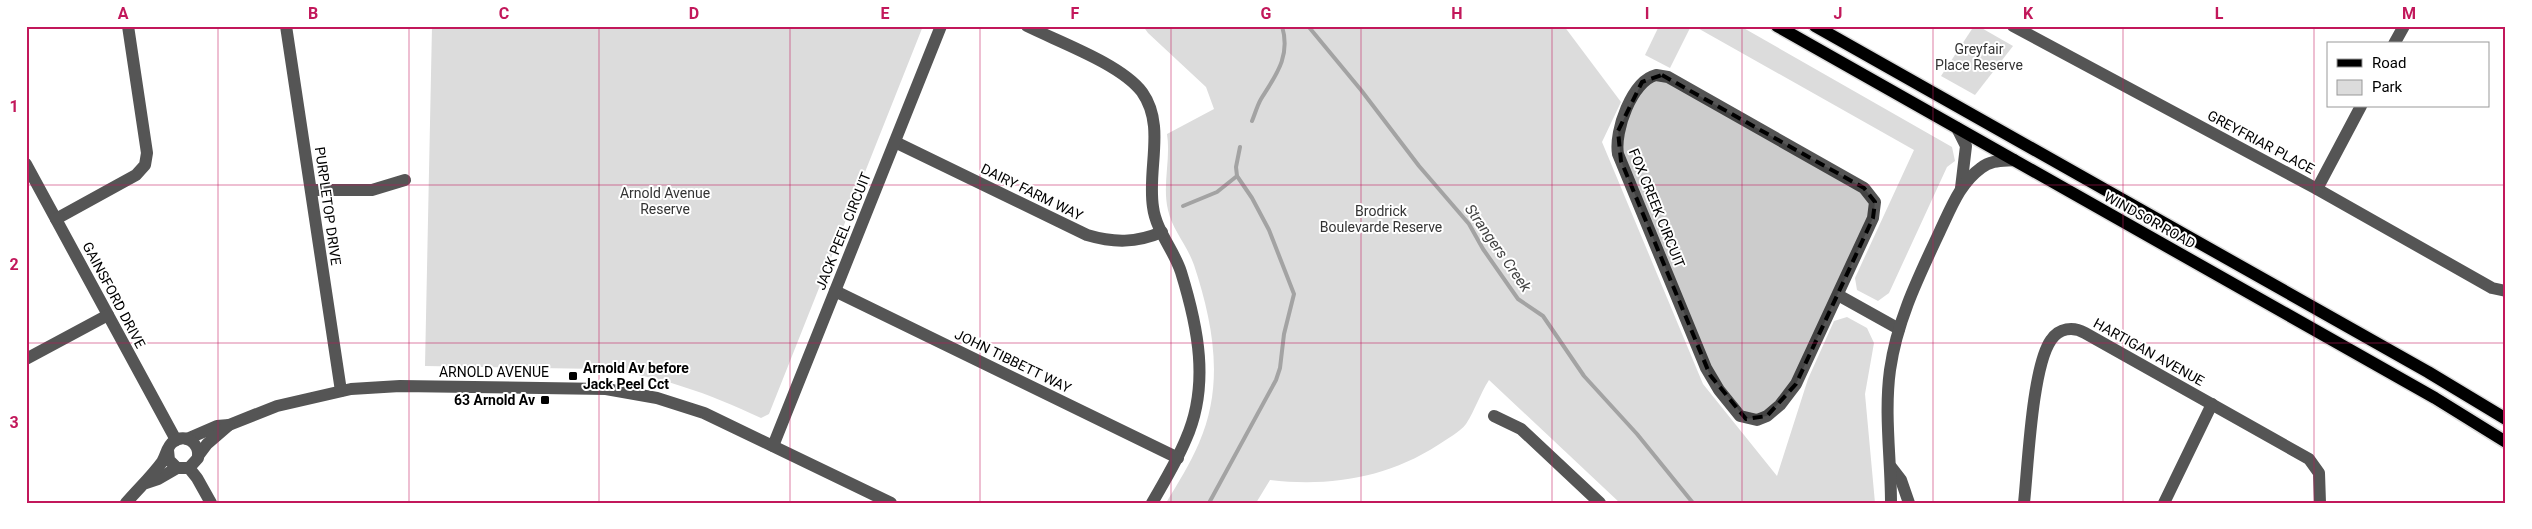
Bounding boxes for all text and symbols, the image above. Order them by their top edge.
text: A [118,4,129,23]
text: B [308,4,318,23]
text: C [499,4,509,23]
text: D [689,4,699,23]
text: E [881,4,890,23]
text: F [1071,4,1080,23]
text: G [1261,4,1272,23]
text: H [1451,4,1463,23]
text: I [1645,4,1649,23]
text: J [1834,4,1842,23]
text: K [2023,4,2034,23]
text: L [2215,4,2224,23]
text: M [2402,4,2416,23]
park label: Greyfair Place Reserve [1935,41,2023,73]
legend [2327,42,2490,108]
text: Road [2372,54,2406,72]
text: Park [2372,78,2403,96]
text: 1 [9,97,19,116]
street label: GREYFRIAR PLACE [2205,107,2317,177]
street label: PURPLETOP DRIVE [312,146,344,266]
street label: FOX CREEK CIRCUIT [1626,146,1688,271]
street label: DAIRY FARM WAY [979,160,1086,224]
street label: JACK PEEL CIRCUIT [812,169,874,292]
park label: Arnold Avenue Reserve [620,185,710,217]
street label: WINDSOR ROAD [2102,188,2198,252]
water label: Strangers Creek [1461,201,1535,296]
park label: Brodrick Boulevarde Reserve [1320,203,1442,235]
street label: GAINSFORD DRIVE [79,239,149,351]
text: 2 [9,255,19,274]
street label: HARTIGAN AVENUE [2091,315,2207,389]
street label: JOHN TIBBETT WAY [952,326,1074,396]
place label: Arnold Av before Jack Peel Cct [583,360,689,392]
street label: ARNOLD AVENUE [439,364,549,380]
marker: Arnold Av before Jack Peel Cct [567,370,579,382]
place label: 63 Arnold Av [454,392,535,408]
marker: 63 Arnold Av [539,394,551,406]
text: 3 [9,413,19,432]

